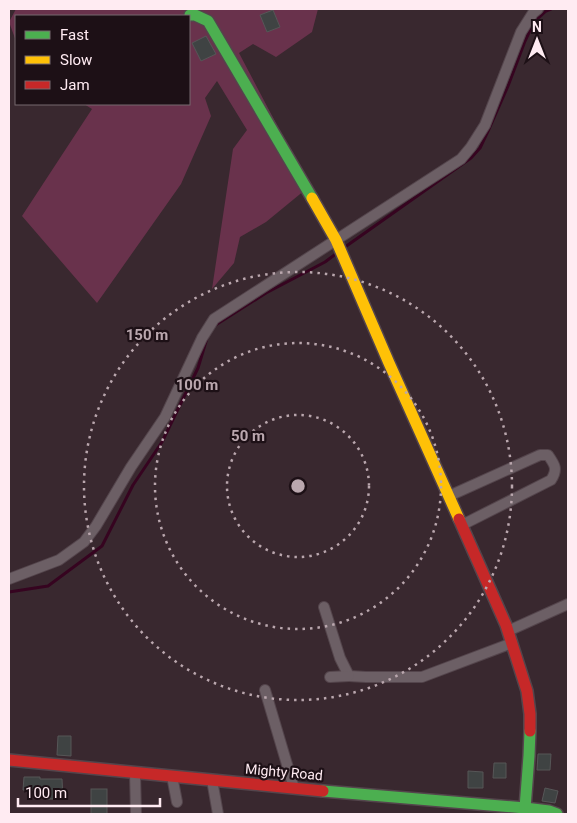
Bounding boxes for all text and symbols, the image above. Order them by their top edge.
legend [15,15,190,105]
north arrow [512,15,562,65]
text: N [532,19,542,35]
text: Fast [60,26,89,44]
text: Slow [60,51,92,69]
text: Jam [60,76,90,94]
text: 150 m [126,326,168,344]
text: 100 m [176,376,218,394]
text: 50 m [231,427,265,445]
centre of rings [289,477,307,495]
street label: Mighty Road [244,761,324,783]
scale bar [18,776,160,808]
text: 100 m [25,784,67,802]

